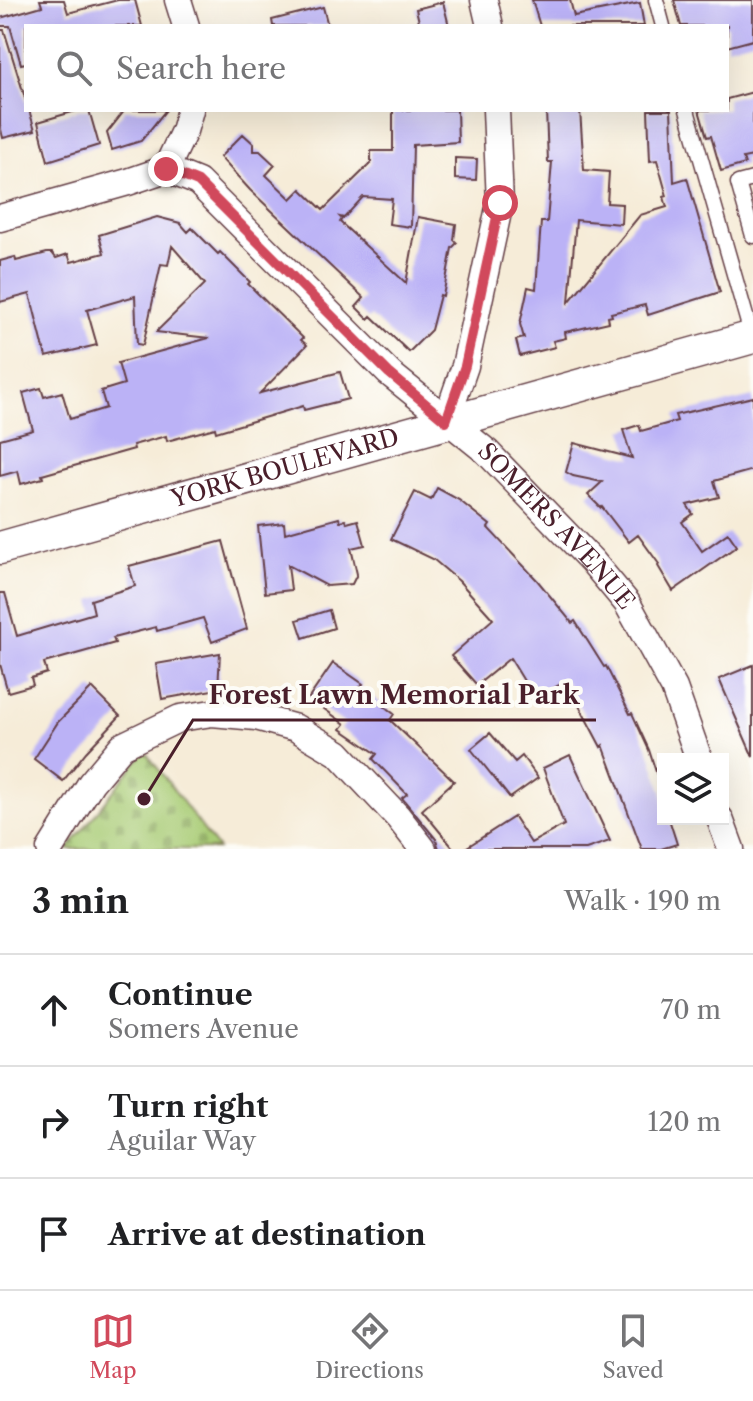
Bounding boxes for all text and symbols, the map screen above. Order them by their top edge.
search box [24,24,729,112]
icon: search [52,46,96,90]
text: Search here [116,50,286,87]
route end [148,151,184,187]
route start [482,185,518,221]
street label: YORK BOULEVARD [167,422,402,514]
street label: SOMERS AVENUE [472,437,641,615]
callout: Forest Lawn Memorial Park [193,670,596,720]
text: Forest Lawn Memorial Park [208,679,581,711]
map controls [657,753,729,825]
button: layers [657,753,729,825]
text: 3 min [32,880,129,922]
text: Walk · 190 m [564,885,721,917]
text: Continue [108,976,253,1013]
icon: ahead [32,988,76,1032]
text: 70 m [661,994,721,1026]
text: Somers Avenue [108,1013,299,1045]
text: Turn right [108,1088,268,1125]
icon: right [32,1100,76,1144]
text: 120 m [647,1106,721,1138]
text: Aguilar Way [108,1125,256,1157]
icon: arrive [32,1212,76,1256]
text: Arrive at destination [108,1216,426,1253]
tab: Map [89,1309,137,1384]
tab: Directions [315,1309,424,1384]
tab: Saved [603,1309,664,1384]

